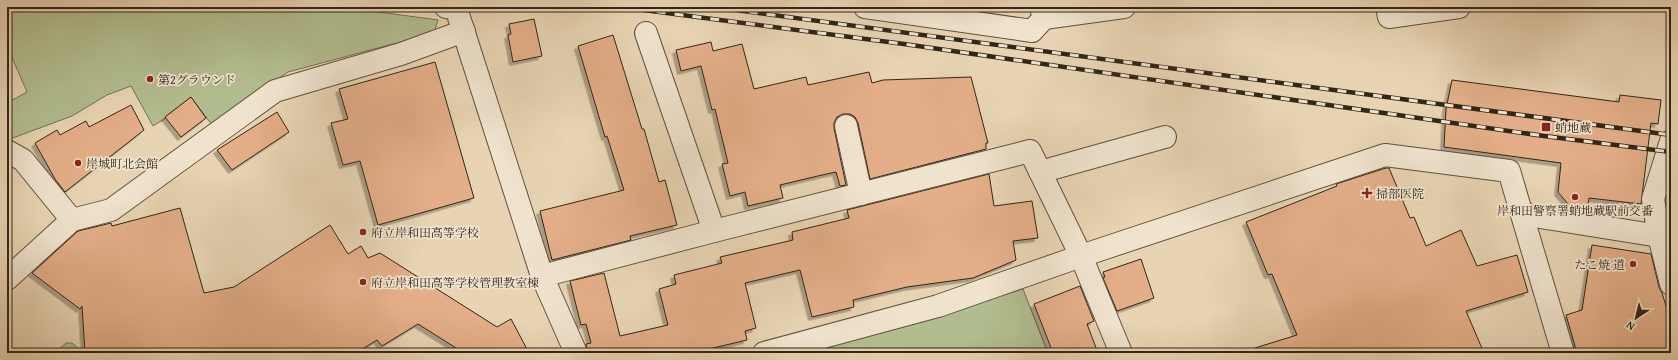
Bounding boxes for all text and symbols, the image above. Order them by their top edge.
place label: 第2グラウンド [158,71,236,88]
marker: 第2グラウンド [145,74,155,84]
place label: 蛸地蔵 [1555,119,1591,136]
marker: 蛸地蔵 [1540,121,1552,133]
place label: 岸城町北会館 [86,155,158,172]
marker: 岸城町北会館 [73,158,83,168]
place label: 掃部医院 [1376,185,1424,202]
marker: 掃部医院 [1361,187,1373,199]
marker: 岸和田警察署蛸地蔵駅前交番 [1570,192,1580,202]
place label: 岸和田警察署蛸地蔵駅前交番 [1497,202,1653,219]
place label: 府立岸和田高等学校 [371,224,479,241]
marker: 府立岸和田高等学校 [358,227,368,237]
place label: たこ焼 道 [1574,256,1625,273]
marker: たこ焼 道 [1628,259,1638,269]
place label: 府立岸和田高等学校管理教室棟 [371,274,539,291]
marker: 府立岸和田高等学校管理教室棟 [358,277,368,287]
north arrow [1616,298,1656,338]
text: N [1622,317,1638,335]

